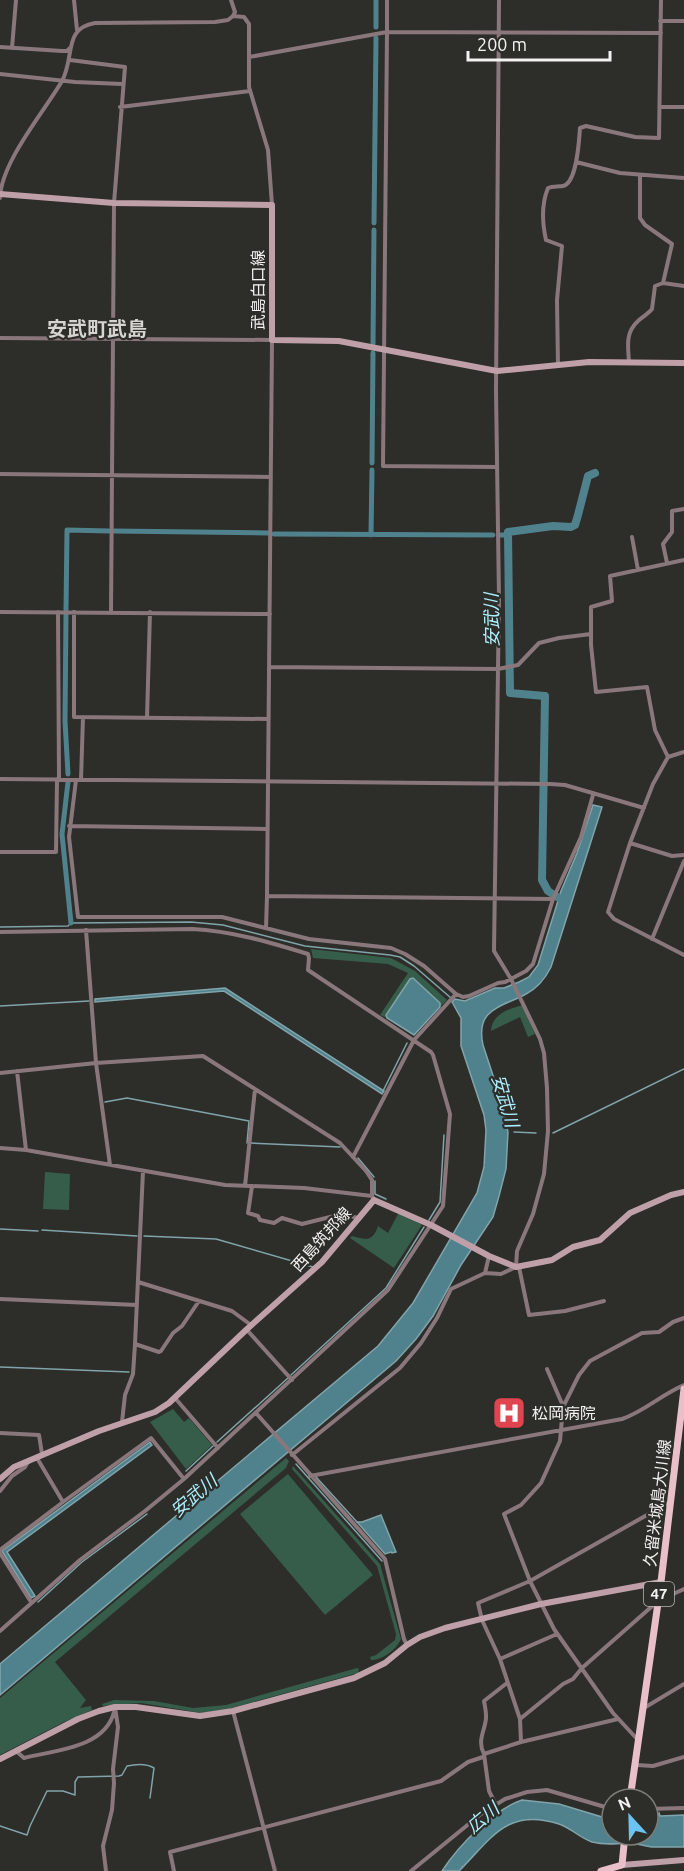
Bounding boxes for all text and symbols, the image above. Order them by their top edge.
scale bar [468,24,610,62]
text: 200 m [477,34,527,54]
street label: 武島白口線 [249,250,267,330]
district label: 安武町武島 [47,317,147,340]
water label: 安武川 [480,591,501,647]
water label: 安武川 [489,1072,524,1131]
street label: 西島筑邦線 [288,1203,354,1275]
hospital icon: 松岡病院 [491,1395,527,1431]
place label: 松岡病院 [532,1404,596,1422]
street label: 久留米城島大川線 [640,1438,674,1568]
water label: 安武川 [166,1469,222,1520]
road number: 47 [644,1582,674,1606]
north arrow [600,1787,660,1847]
text: N [615,1793,633,1814]
water label: 広川 [462,1797,504,1836]

